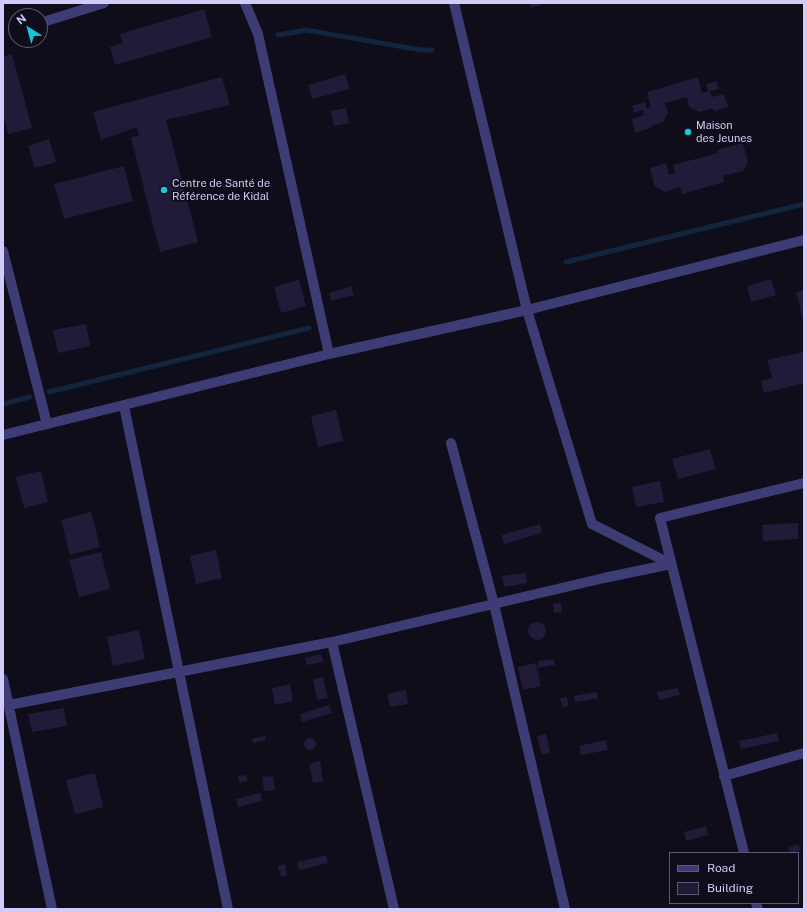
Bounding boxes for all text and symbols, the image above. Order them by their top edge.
north arrow [8,8,48,48]
text: N [14,12,28,27]
place label: Maison des Jeunes [696,119,752,145]
marker: Maison des Jeunes [683,127,693,137]
place label: Centre de Santé de Référence de Kidal [172,177,270,203]
marker: Centre de Santé de Référence de Kidal [159,185,169,195]
legend [669,852,799,904]
text: Road [707,861,735,875]
text: Building [707,881,753,895]

